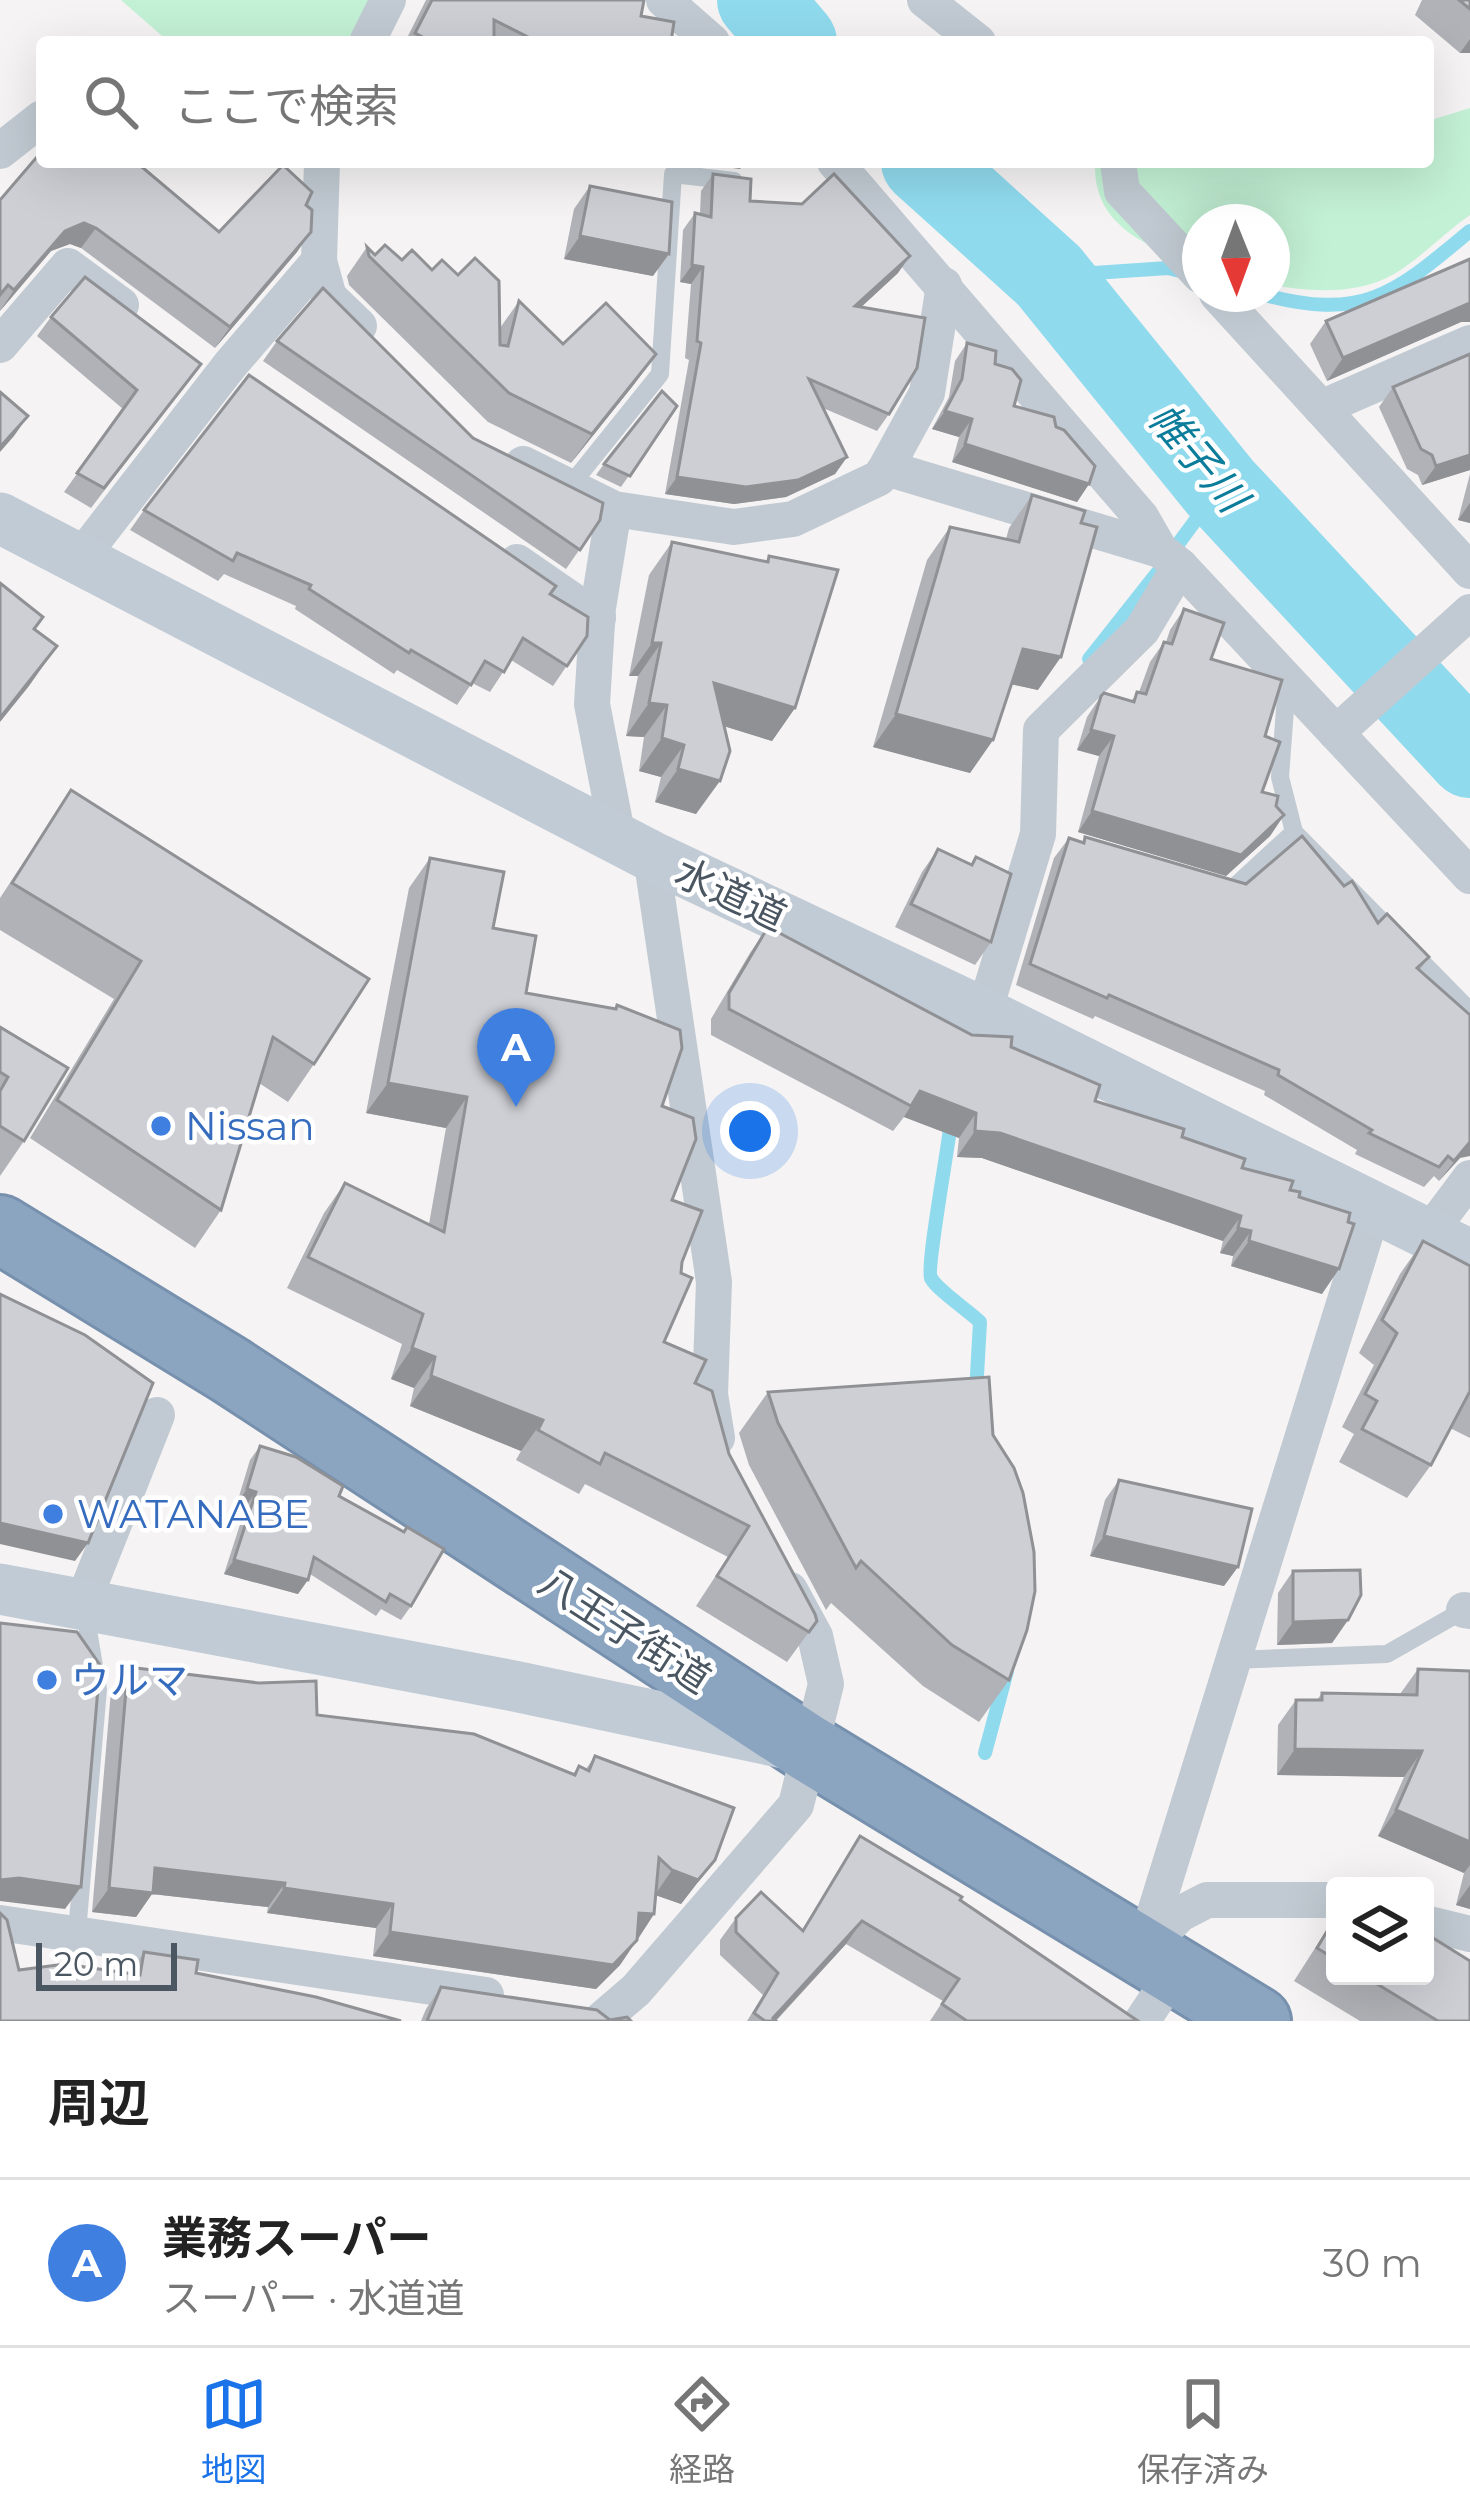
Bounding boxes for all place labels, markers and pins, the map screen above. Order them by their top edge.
pin: A [477,1008,555,1107]
place label: Nissan [185,1102,315,1150]
marker: Nissan [148,1113,174,1139]
place label: WATANABE [77,1490,310,1538]
marker: WATANABE [40,1501,66,1527]
place label: ウルマ [71,1656,188,1704]
marker: ウルマ [34,1667,60,1693]

